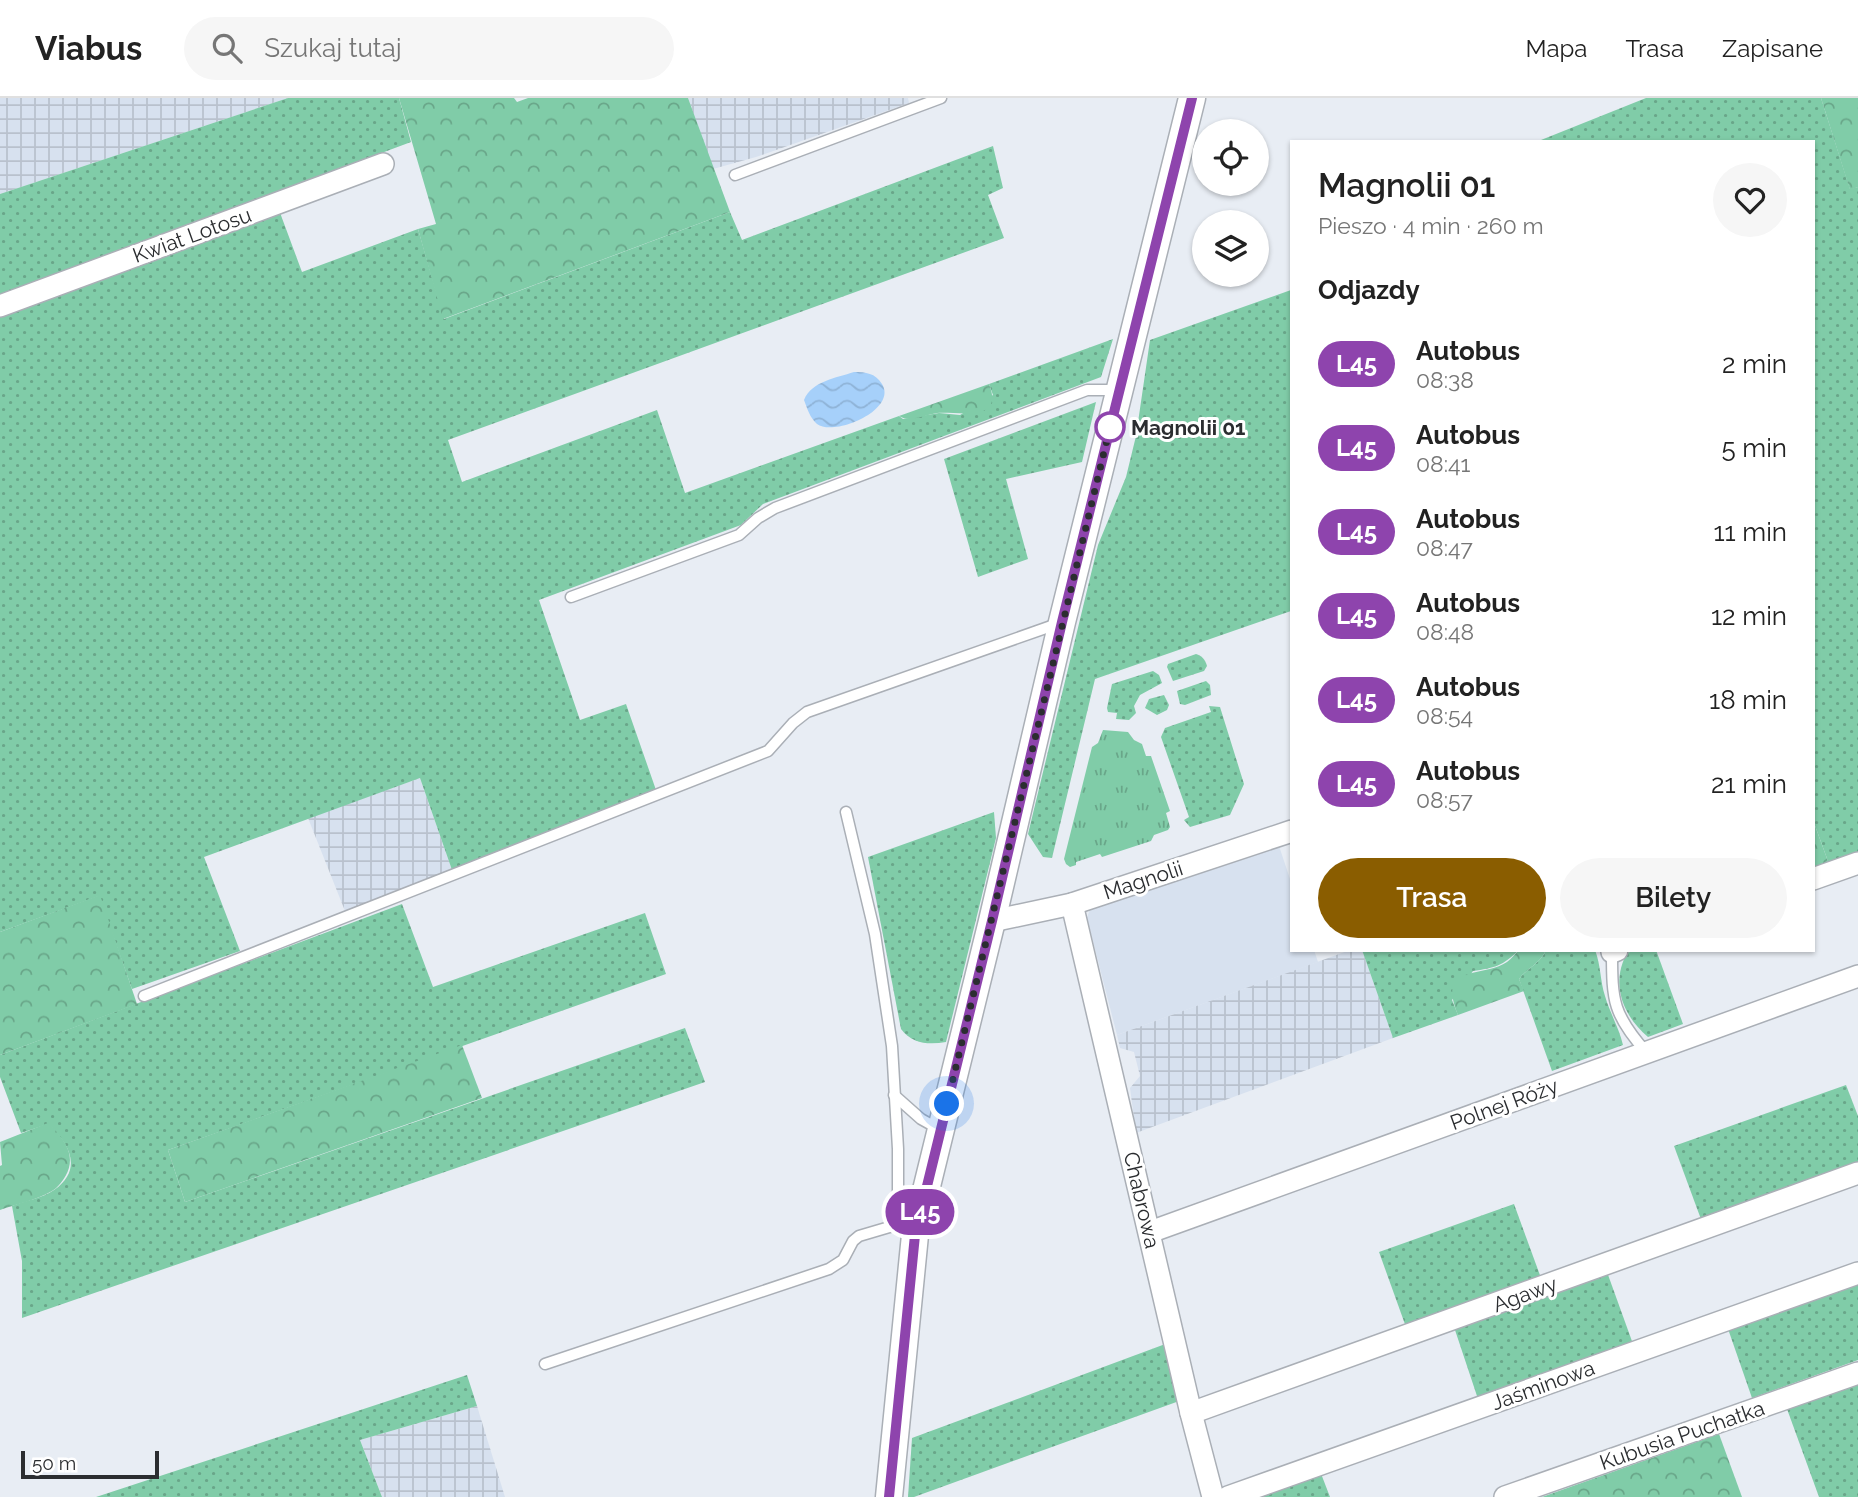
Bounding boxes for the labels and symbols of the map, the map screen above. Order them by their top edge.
street label: Kwiat Lotosu [129,202,255,268]
marker: Magnolii 01 [1095,412,1125,442]
place label: Magnolii 01 [1131,415,1245,440]
street label: Magnolii [1100,855,1186,905]
street label: Polnej Róży [1447,1073,1561,1135]
your location [929,1086,964,1121]
street label: Chabrowa [1119,1149,1165,1251]
line badge: L45 [880,1189,960,1235]
street label: Agawy [1490,1271,1560,1317]
street label: Jaśminowa [1488,1355,1598,1415]
street label: Kubusia Puchatka [1596,1395,1768,1475]
scale bar [21,1448,159,1480]

